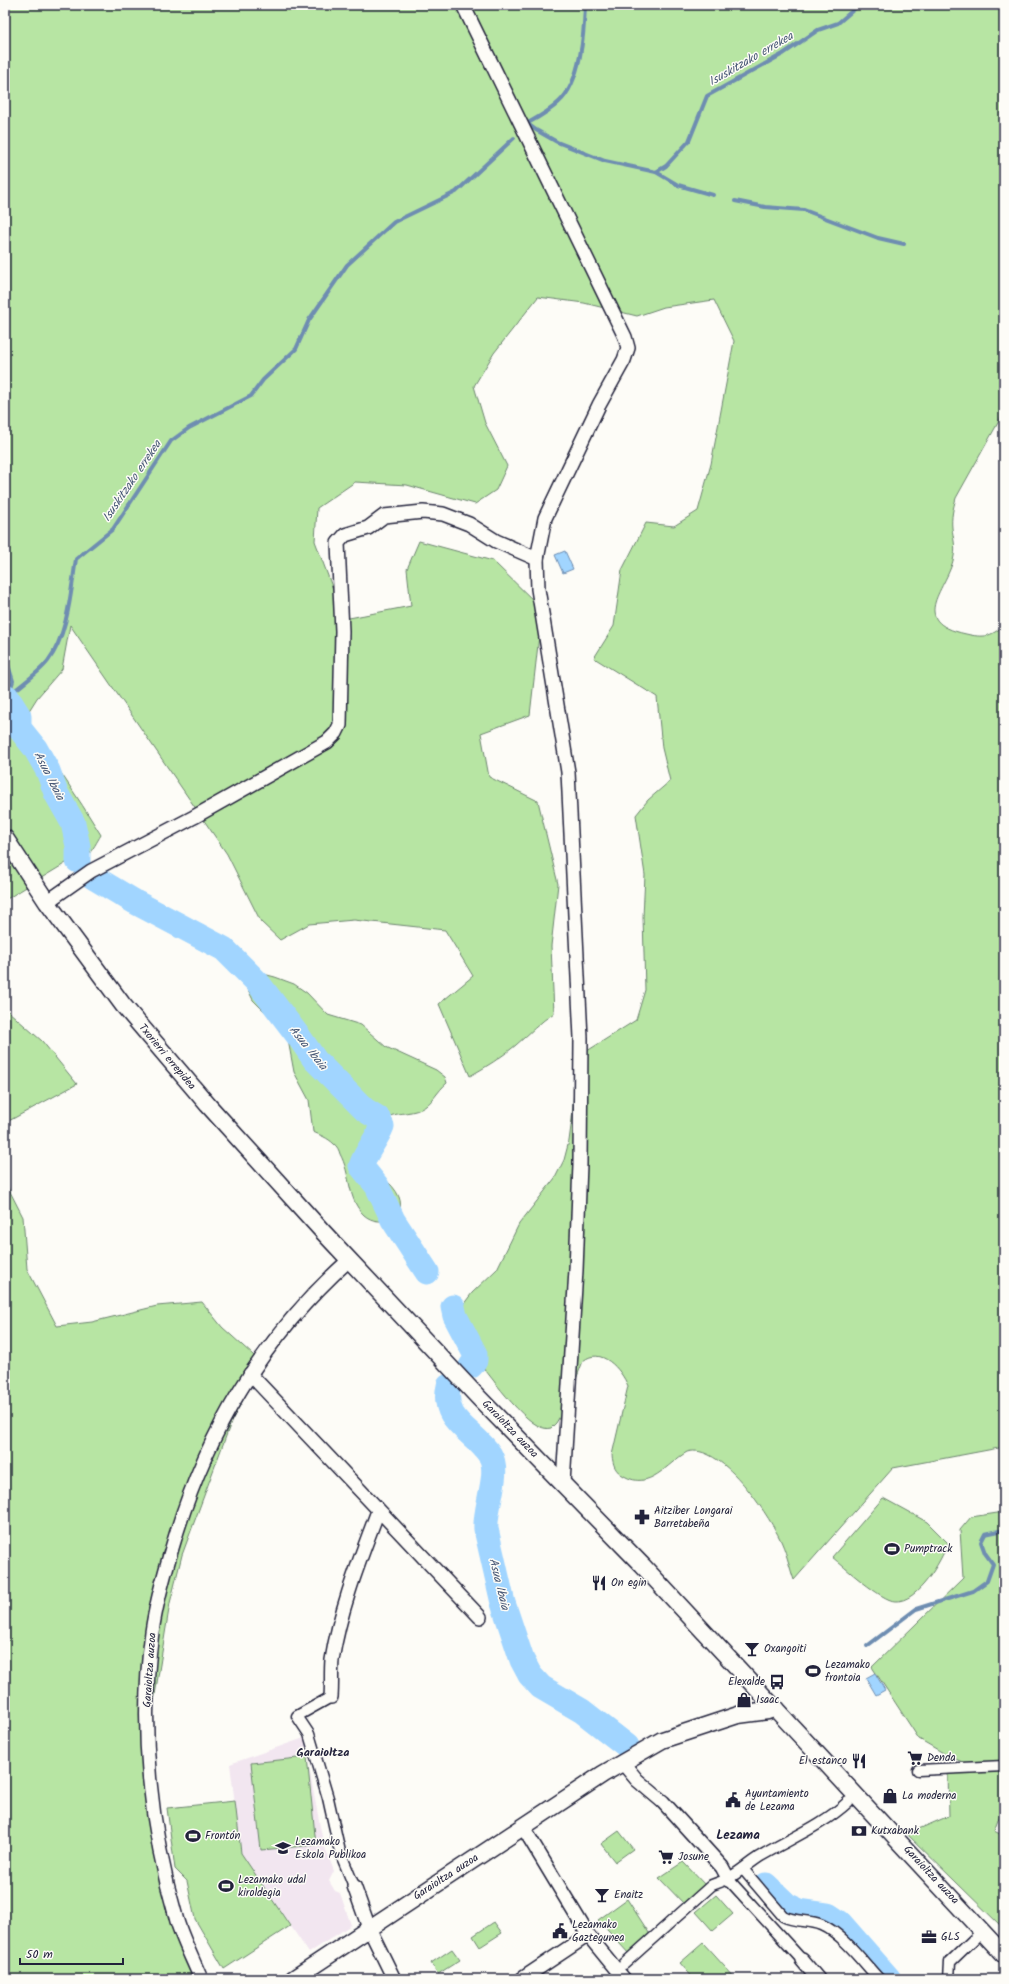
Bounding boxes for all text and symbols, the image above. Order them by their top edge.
water label: Isuskitzako errekea [705,26,798,91]
water label: Isuskitzako errekea [98,435,167,526]
water label: Asua Ibaia [29,748,70,805]
street label: Txorierri errepidea [134,1020,200,1094]
water label: Asua Ibaia [284,1022,333,1076]
street label: Garaioltza auzoa [477,1396,543,1462]
place label: Aitziber Longarai Barretabeña [654,1502,733,1533]
pharmacy icon: Aitziber Longarai Barretabeña [633,1508,651,1526]
sports icon: Pumptrack [883,1540,901,1558]
place label: Pumptrack [904,1540,953,1558]
water label: Asua Ibaia [483,1556,515,1613]
restaurant icon: On egin [590,1574,608,1592]
place label: On egin [611,1574,647,1592]
street label: Garaioltza auzoa [138,1632,162,1708]
bar icon: Oxangoiti [743,1640,761,1658]
place label: Oxangoiti [764,1640,807,1658]
place label: Lezamako frontoia [825,1656,870,1687]
sports icon: Lezamako frontoia [804,1662,822,1680]
place label: Elexalde [728,1673,765,1691]
bus stop icon: Elexalde [768,1673,786,1691]
shop icon: Isaac [735,1691,753,1709]
place label: Isaac [756,1691,779,1709]
district label: Garaioltza [297,1743,349,1762]
supermarket icon: Denda [906,1749,924,1767]
place label: Denda [927,1749,956,1767]
place label: El estanco [799,1752,847,1770]
restaurant icon: El estanco [850,1752,868,1770]
place label: Ayuntamiento de Lezama [745,1785,809,1816]
shop icon: La moderna [881,1787,899,1805]
place label: La moderna [902,1787,956,1805]
public building icon: Ayuntamiento de Lezama [724,1791,742,1809]
bank icon: Kutxabank [850,1822,868,1840]
place label: Kutxabank [871,1822,920,1840]
district label: Lezama [716,1825,760,1846]
sports icon: Frontón [184,1827,202,1845]
place label: Frontón [205,1827,240,1845]
place label: Lezamako Eskola Publikoa [295,1833,366,1864]
school or university icon: Lezamako Eskola Publikoa [274,1839,292,1857]
street label: Garaioltza auzoa [899,1841,963,1909]
supermarket icon: Josune [657,1848,675,1866]
place label: Josune [678,1848,709,1866]
street label: Garaioltza auzoa [410,1849,482,1905]
place label: Lezamako udal kiroldegia [238,1871,306,1902]
sports icon: Lezamako udal kiroldegia [217,1877,235,1895]
bar icon: Enaitz [593,1886,611,1904]
place label: Enaitz [614,1886,643,1904]
place label: Lezamako Gaztegunea [572,1916,624,1947]
public building icon: Lezamako Gaztegunea [551,1922,569,1940]
office icon: GLS [920,1928,938,1946]
place label: GLS [941,1928,960,1946]
scale bar [20,1940,123,1966]
text: 50 m [26,1945,53,1964]

